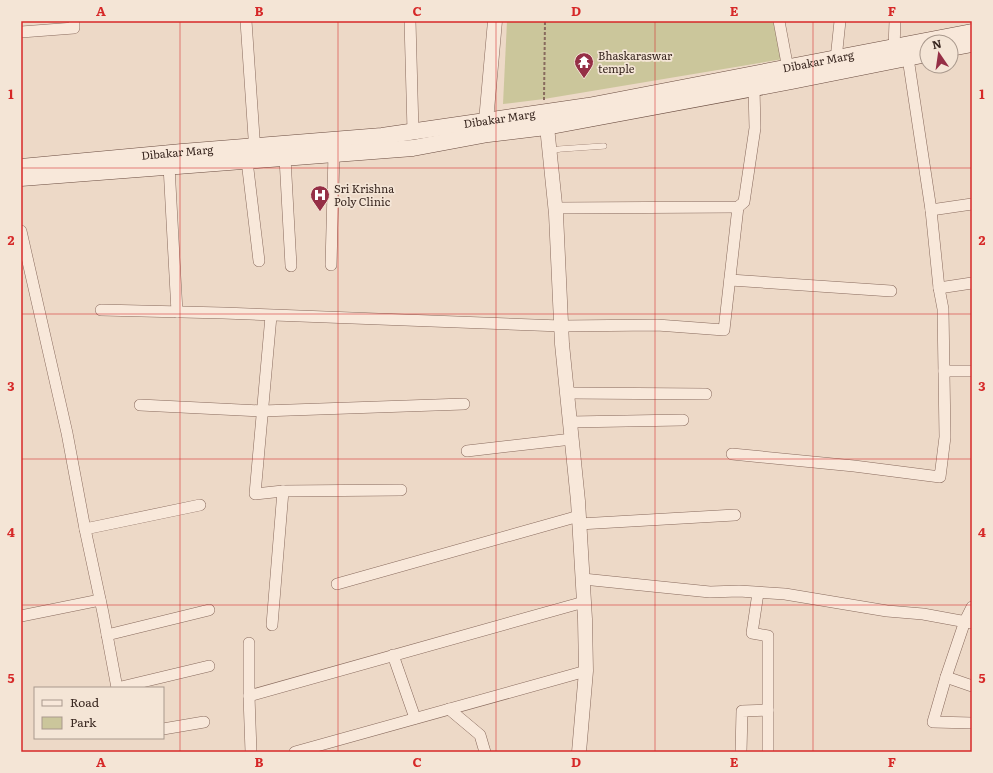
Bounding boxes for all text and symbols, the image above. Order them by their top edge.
text: A [96,1,106,20]
text: B [255,1,264,20]
text: C [412,1,422,20]
text: D [571,1,581,20]
text: E [730,1,739,20]
text: F [888,1,896,20]
north arrow [919,34,959,74]
text: N [930,34,943,52]
street label: Dibakar Marg [781,46,856,75]
place label: Bhaskaraswar temple [598,47,673,76]
temple icon: Bhaskaraswar temple [573,51,595,79]
text: 1 [8,84,14,103]
text: 1 [979,84,985,103]
street label: Dibakar Marg [462,105,537,131]
street label: Dibakar Marg [140,140,215,163]
place label: Sri Krishna Poly Clinic [334,180,394,209]
hospital icon: Sri Krishna Poly Clinic [309,184,331,212]
text: 2 [8,230,15,249]
text: 2 [979,230,986,249]
text: 3 [7,376,15,395]
text: 3 [978,376,986,395]
text: 4 [7,522,15,541]
text: 4 [978,522,986,541]
text: 5 [7,668,15,687]
text: 5 [978,668,986,687]
legend [34,687,164,739]
text: Road [70,693,100,711]
text: Park [70,713,97,731]
text: A [96,752,106,771]
text: B [255,752,264,771]
text: C [412,752,422,771]
text: D [571,752,581,771]
text: E [730,752,739,771]
text: F [888,752,896,771]

